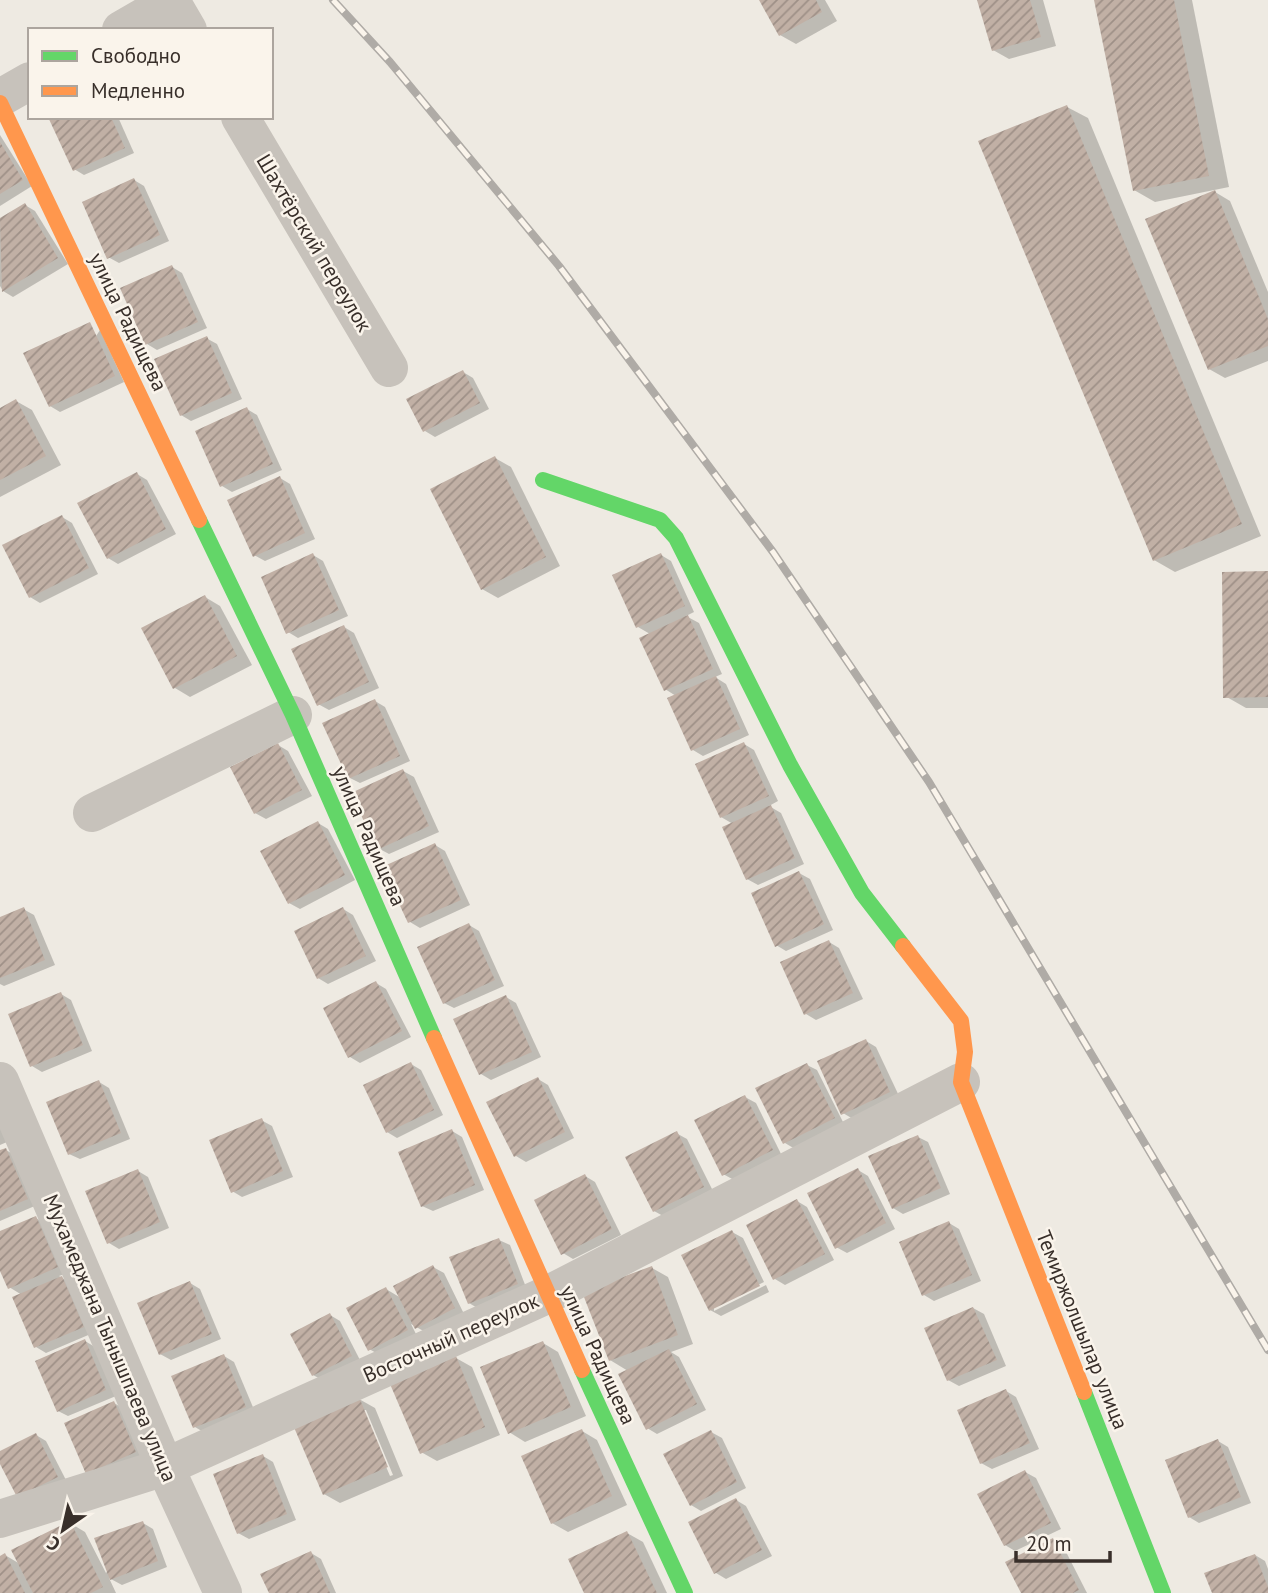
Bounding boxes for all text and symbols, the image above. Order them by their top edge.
legend [28,28,273,119]
text: Свободно [91,42,181,69]
text: Медленно [91,77,185,104]
street label: Шахтёрский переулок [251,149,378,337]
street label: улица Радищева [83,248,174,395]
street label: улица Радищева [326,761,412,910]
street label: Мухамеджана Тынышпаева улица [38,1190,183,1486]
street label: Темиржолшылар улица [1030,1226,1135,1433]
street label: улица Радищева [554,1281,643,1429]
street label: Восточный переулок [359,1287,543,1388]
north arrow [28,1495,98,1565]
scale bar [1016,1520,1110,1564]
text: 20 m [1026,1530,1072,1557]
text: С [42,1531,65,1557]

